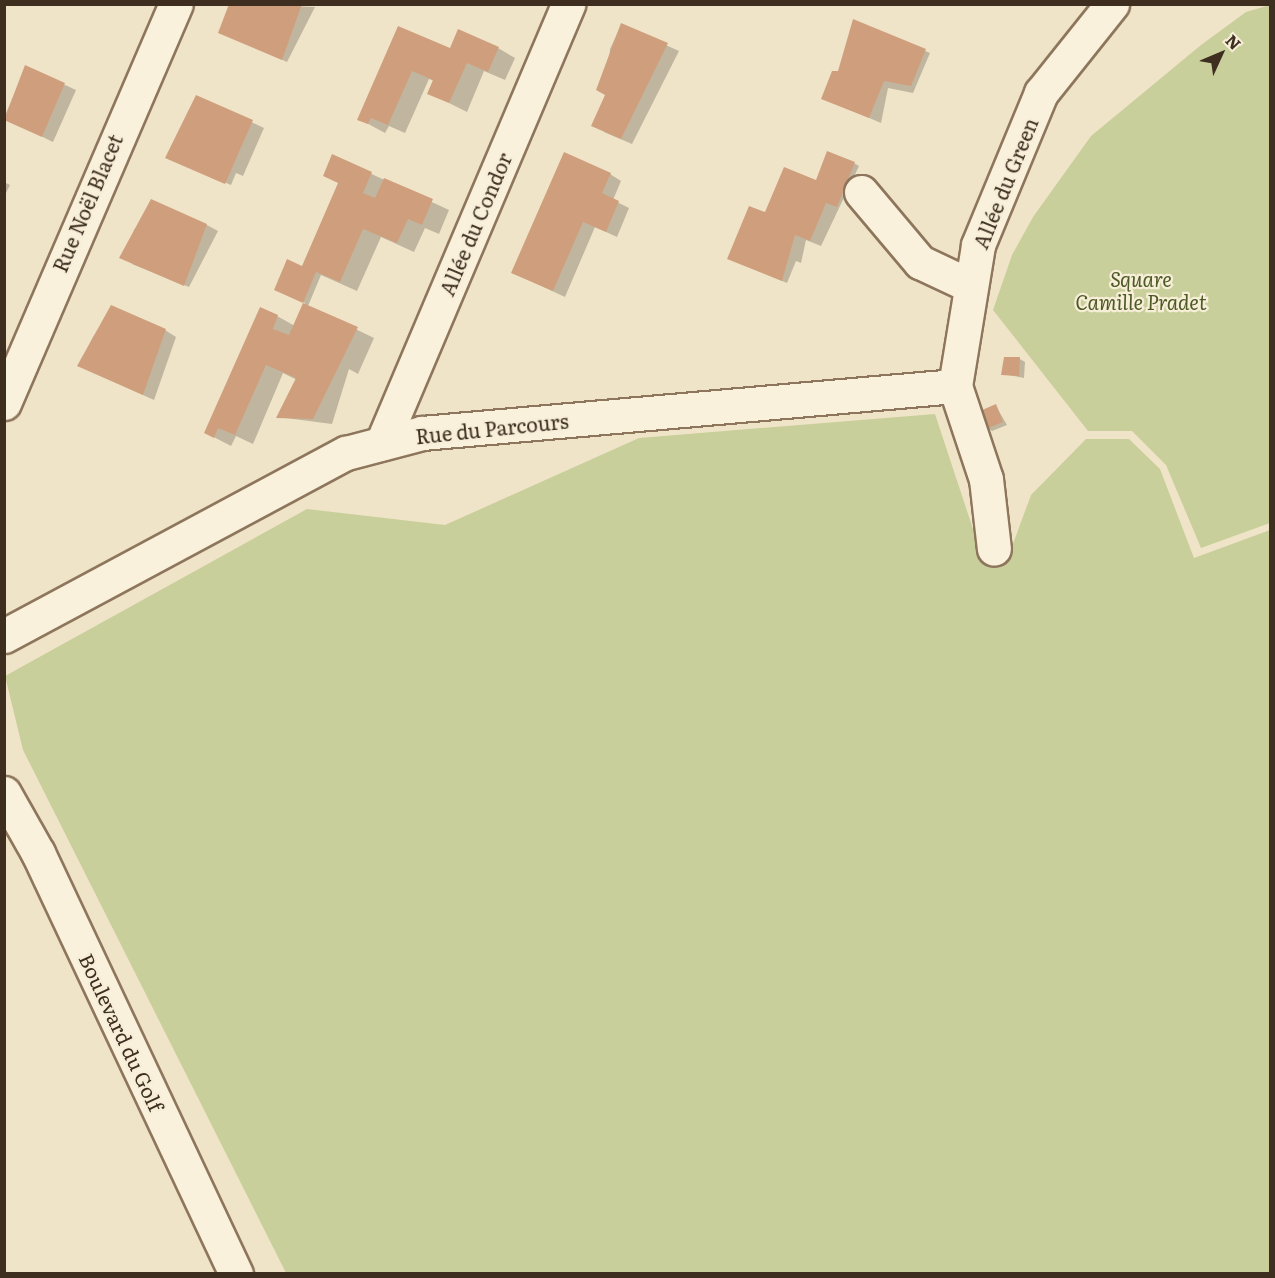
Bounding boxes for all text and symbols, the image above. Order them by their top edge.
north arrow [1191,24,1251,84]
text: N [1221,28,1247,55]
street label: Allée du Green [968,114,1042,252]
street label: Rue Noël Blacet [47,130,127,276]
street label: Allée du Condor [434,149,516,299]
park label: Square Camille Pradet [1075,266,1207,313]
street label: Rue du Parcours [414,408,570,448]
street label: Boulevard du Golf [75,949,169,1115]

